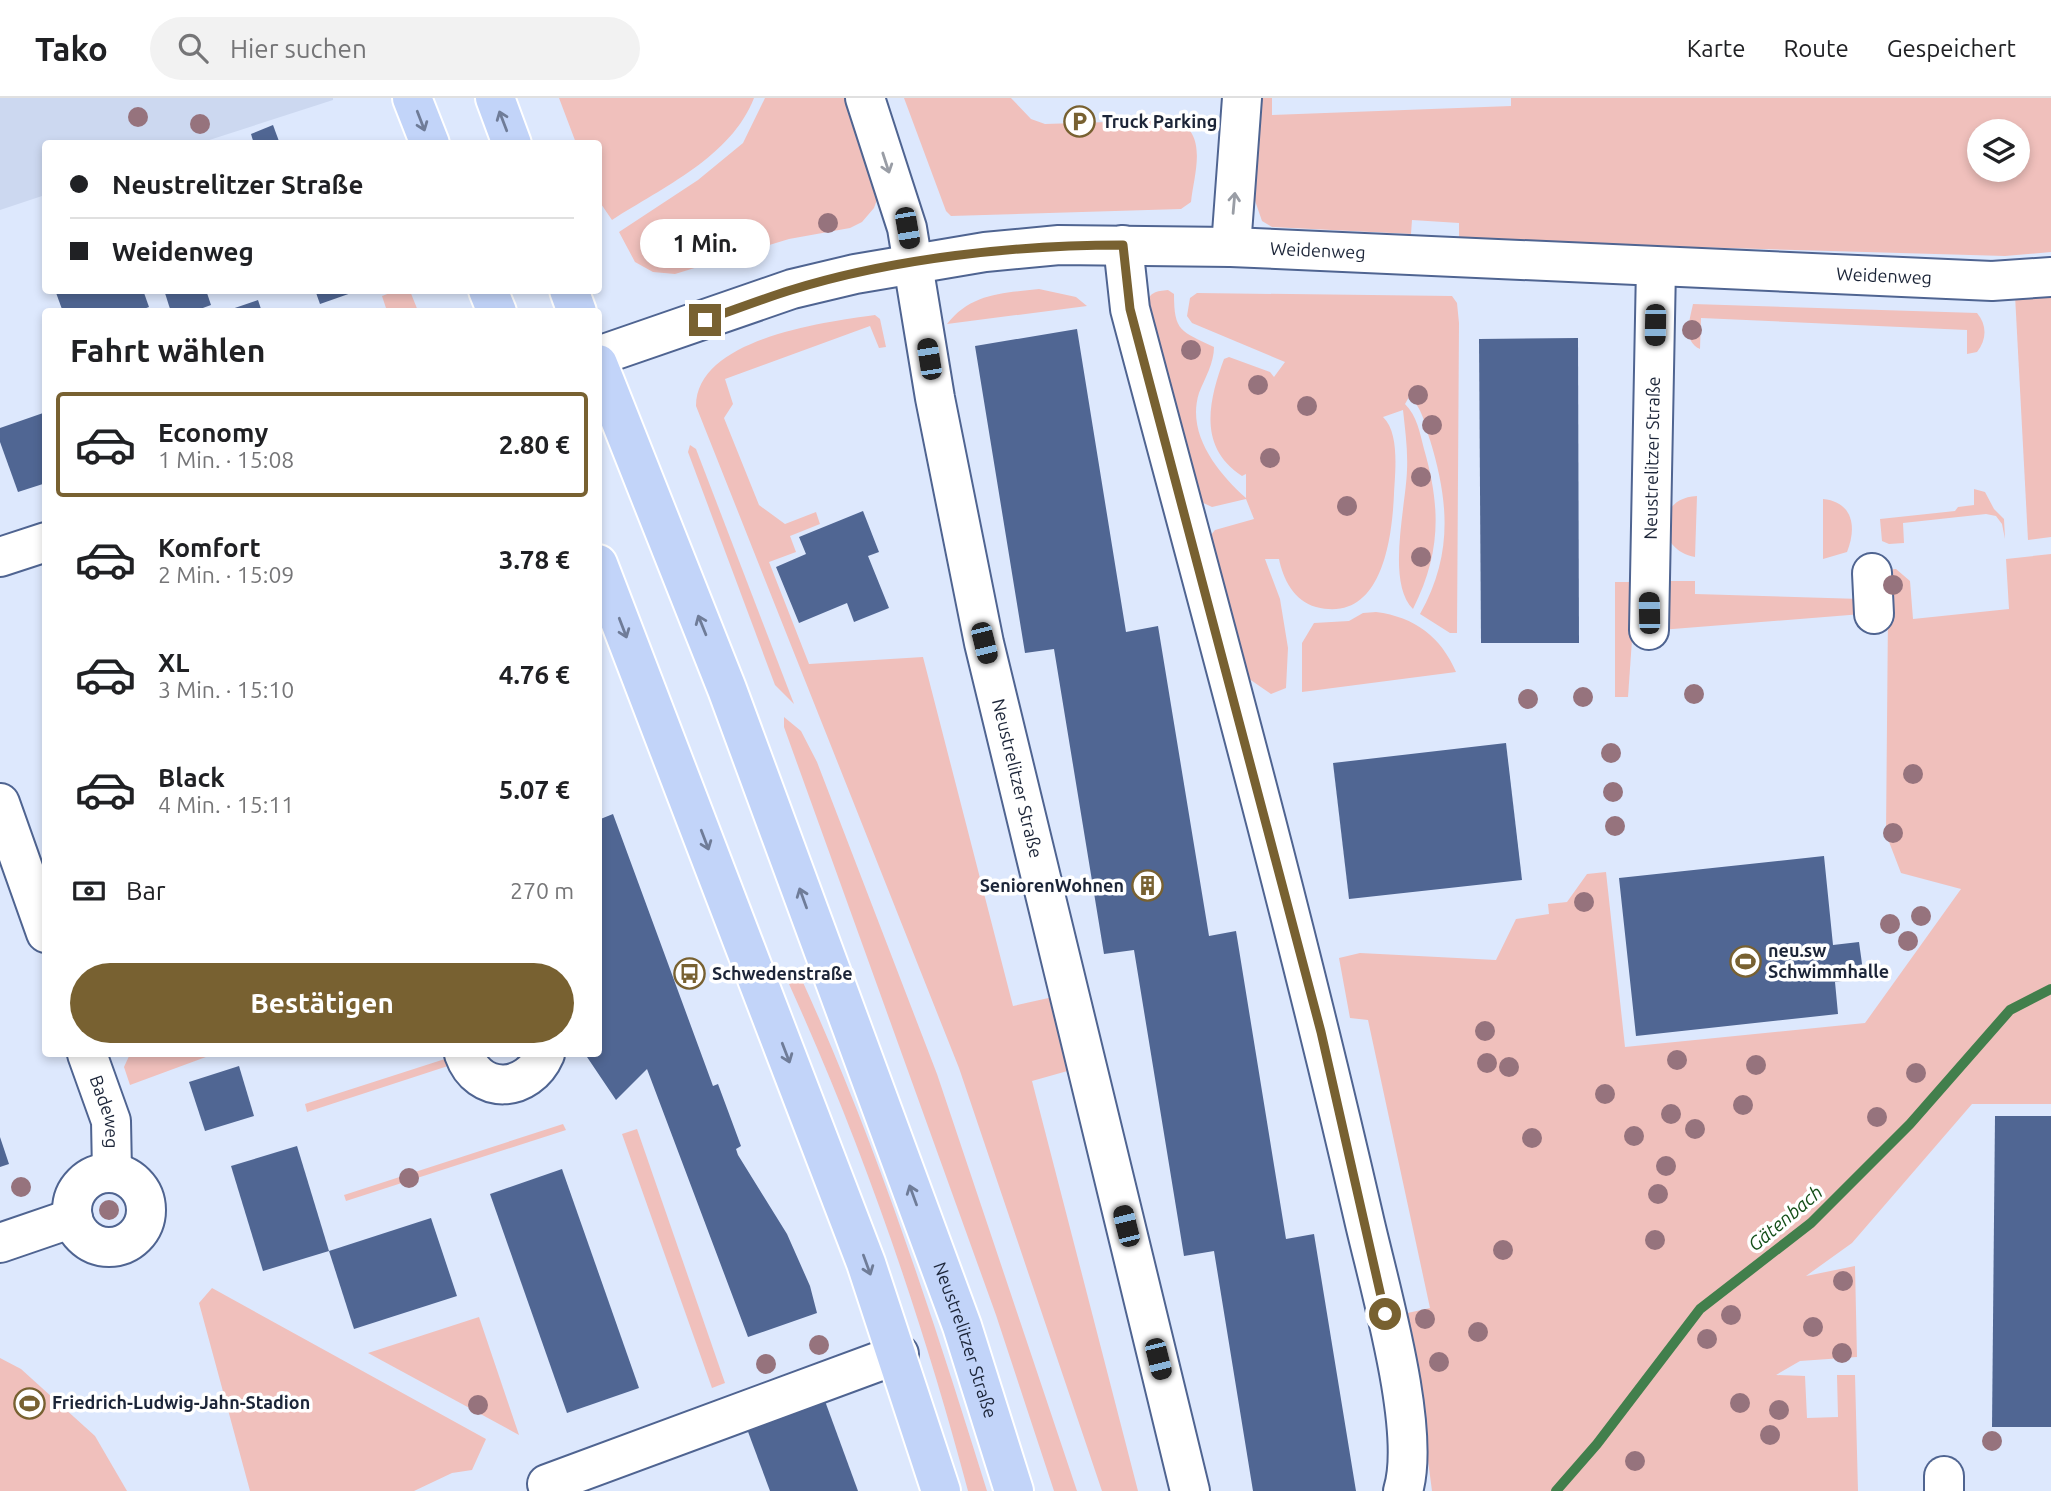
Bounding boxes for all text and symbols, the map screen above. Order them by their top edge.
search box [150,17,640,80]
icon: search [174,29,212,67]
text: Tako [35,30,108,67]
text: Hier suchen [230,34,367,63]
text: Karte [1687,35,1745,62]
text: Route [1783,35,1849,62]
text: Gespeichert [1887,35,2016,62]
parking icon: Truck Parking [1062,105,1096,139]
one-way arrow [416,109,429,131]
one-way arrow [496,110,509,132]
place label: Truck Parking [1102,111,1217,131]
map controls [1967,119,2030,182]
button: layers [1967,119,2030,182]
one-way arrow [881,151,894,173]
text: Neustrelitzer Straße [112,170,363,199]
one-way arrow [1228,192,1241,214]
car [894,205,921,251]
callout: 1 Min. [640,218,770,268]
text: 1 Min. [673,231,737,256]
text: Weidenweg [112,237,254,266]
street label: Weidenweg [1270,238,1366,262]
street label: Weidenweg [1836,263,1932,287]
route end [689,304,721,336]
car [1645,304,1666,346]
text: Fahrt wählen [70,332,265,368]
car [916,337,943,381]
street label: Neustrelitzer Straße [1640,376,1663,540]
icon: car [74,413,137,476]
text: Economy [158,418,268,447]
text: 2.80 € [499,430,570,459]
text: 1 Min. · 15:08 [158,447,294,472]
icon: car [74,528,137,591]
text: Komfort [158,533,261,562]
text: 3.78 € [499,545,570,574]
text: 2 Min. · 15:09 [158,562,294,587]
car [1639,592,1660,634]
one-way arrow [695,615,708,637]
one-way arrow [618,616,630,638]
car [969,620,1000,666]
icon: car [74,643,137,706]
text: XL [158,648,189,677]
text: 4.76 € [499,660,570,689]
text: 3 Min. · 15:10 [158,677,294,702]
street label: Neustrelitzer Straße [989,696,1047,860]
icon: car [74,758,137,821]
text: Black [158,763,225,792]
text: 5.07 € [499,775,570,804]
text: 4 Min. · 15:11 [158,792,294,817]
one-way arrow [699,829,712,851]
building icon: SeniorenWohnen [1130,869,1164,903]
icon: cash [70,872,108,910]
place label: SeniorenWohnen [980,875,1124,895]
text: Bar [126,876,166,905]
text: 270 m [510,878,574,903]
one-way arrow [796,887,809,909]
place label: neu.sw Schwimmhalle [1768,940,1889,981]
sports icon: neu.sw Schwimmhalle [1728,944,1762,978]
bus stop icon: Schwedenstraße [672,957,706,991]
button: Bestätigen [70,963,574,1043]
place label: Schwedenstraße [712,963,853,983]
one-way arrow [781,1041,793,1063]
street label: Badeweg [86,1072,123,1149]
water label: Gätenbach [1743,1181,1827,1255]
one-way arrow [906,1184,919,1206]
car [1111,1203,1142,1249]
one-way arrow [862,1254,874,1276]
street label: Neustrelitzer Straße [930,1259,1001,1420]
route start [1369,1298,1401,1330]
car [1143,1336,1174,1382]
sports icon: Friedrich-Ludwig-Jahn-Stadion [12,1386,46,1420]
place label: Friedrich-Ludwig-Jahn-Stadion [52,1392,310,1412]

